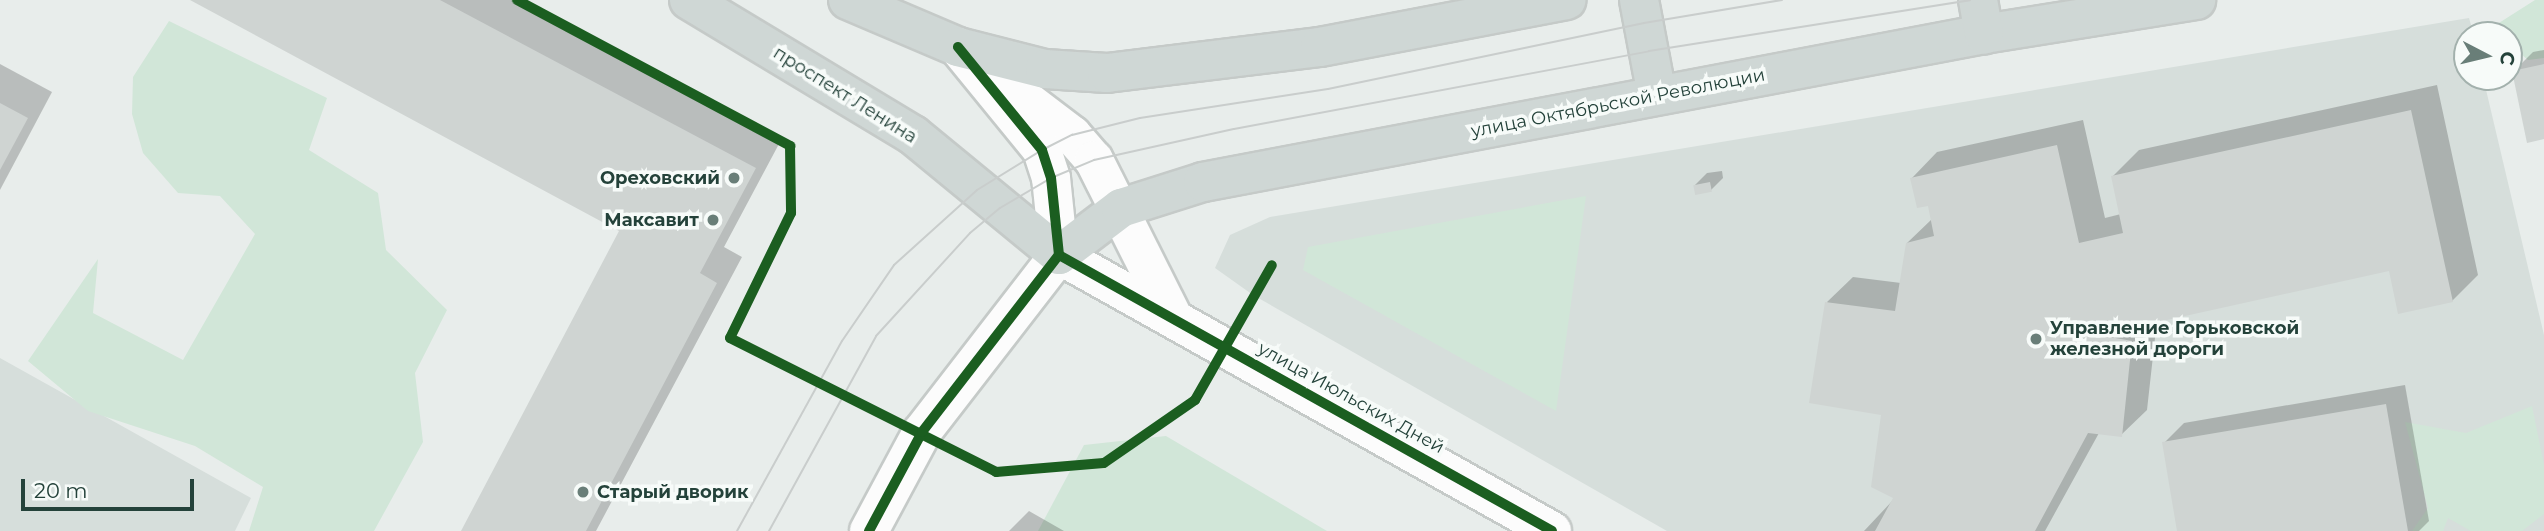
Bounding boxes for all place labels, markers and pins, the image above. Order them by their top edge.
place label: Ореховский [600,167,720,189]
marker: Ореховский [726,170,742,186]
place label: Максавит [604,209,699,231]
marker: Максавит [705,212,721,228]
place label: Управление Горьковской железной дороги [2050,318,2299,360]
marker: Управление Горьковской железной дороги [2028,331,2044,347]
place label: Старый дворик [597,481,749,503]
marker: Старый дворик [575,484,591,500]

